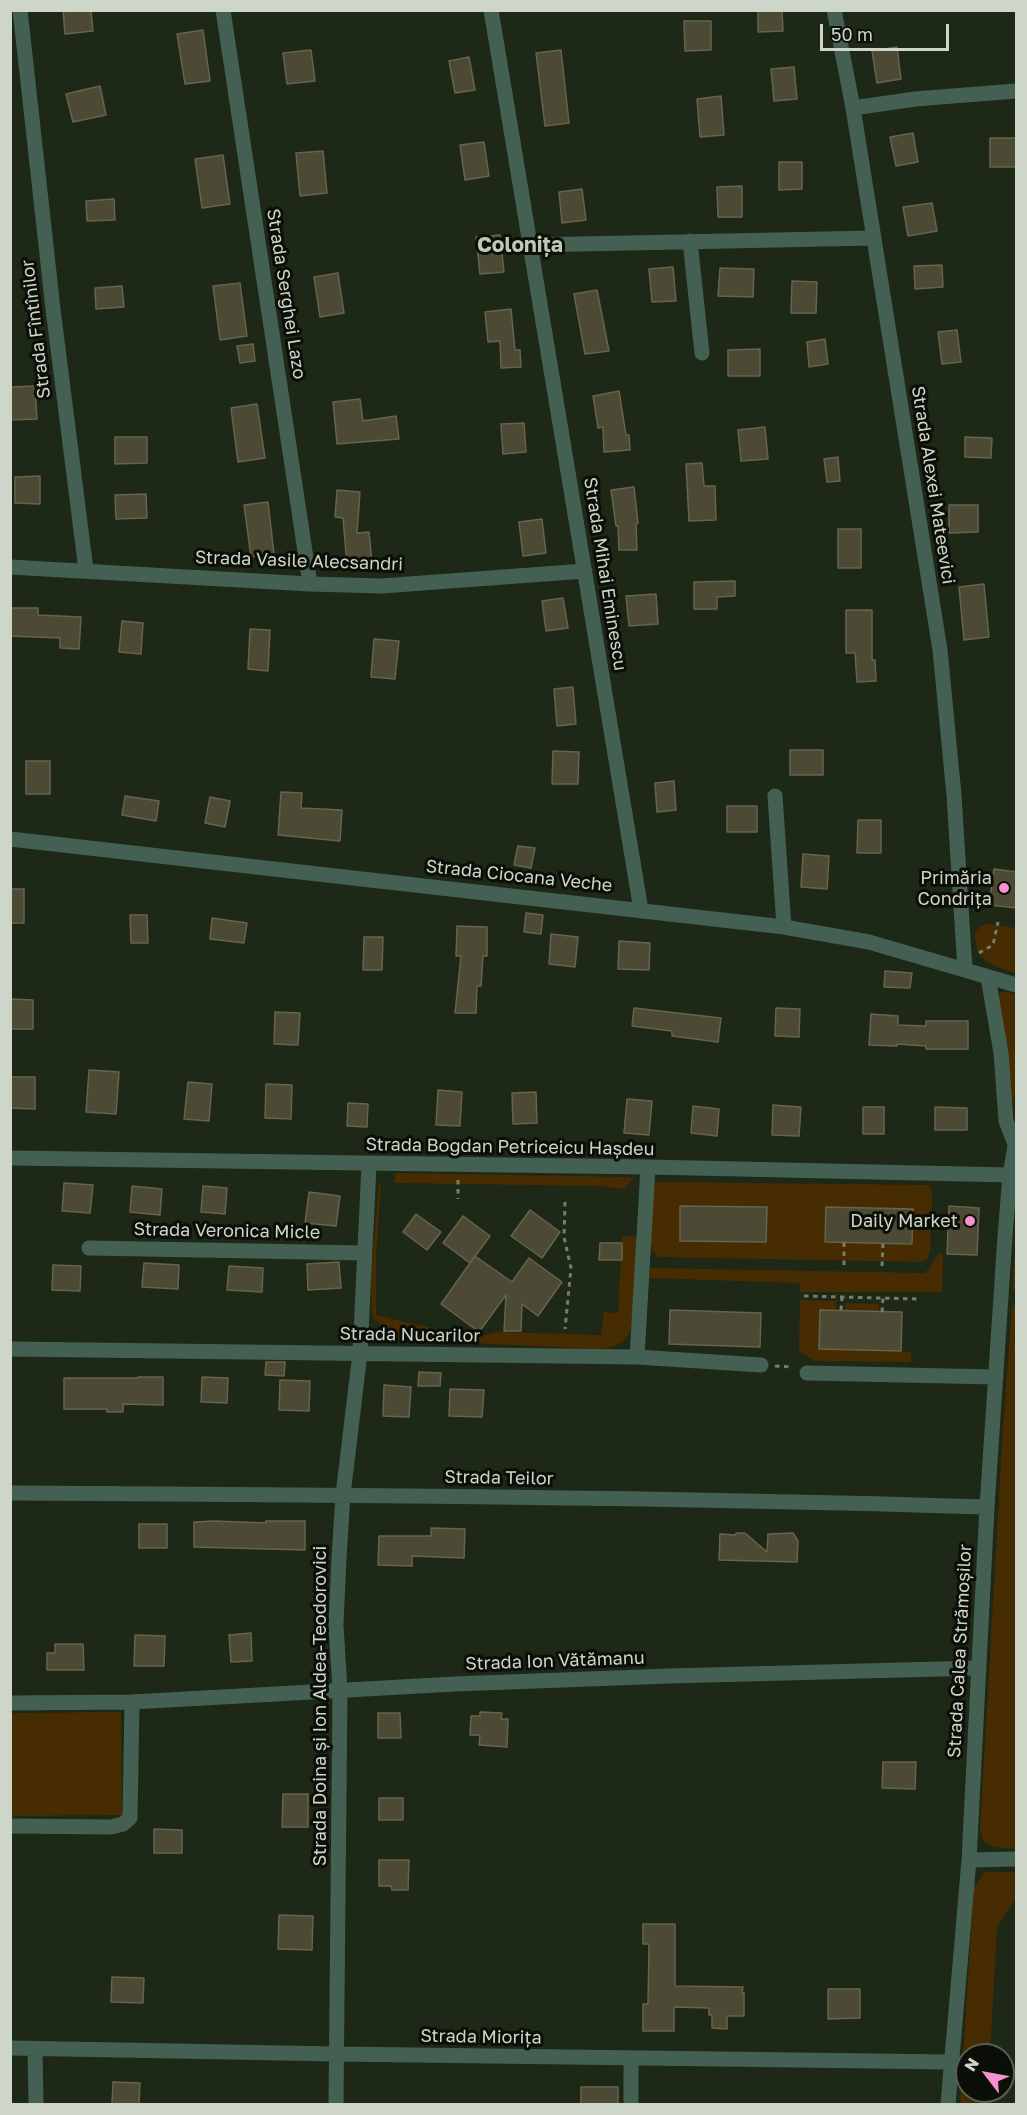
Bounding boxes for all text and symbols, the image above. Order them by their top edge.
scale bar [823,12,952,50]
text: 50 m [831,23,873,45]
street label: Strada Serghei Lazo [262,207,310,381]
district label: Colonița [477,232,563,258]
street label: Strada Fîntînilor [17,258,55,400]
street label: Strada Alexei Mateevici [907,384,959,586]
street label: Strada Mihai Eminescu [579,476,631,672]
street label: Strada Vasile Alecsandri [195,547,403,575]
street label: Strada Ciocana Veche [425,855,613,897]
place label: Primăria Condrița [918,867,992,910]
marker: Primăria Condrița [997,881,1011,895]
street label: Strada Bogdan Petriceicu Hașdeu [365,1134,655,1160]
place label: Daily Market [850,1210,958,1232]
marker: Daily Market [963,1214,977,1228]
street label: Strada Veronica Micle [133,1219,321,1243]
street label: Strada Nucarilor [339,1323,481,1347]
street label: Strada Teilor [444,1466,554,1490]
street label: Strada Calea Strămoșilor [944,1544,976,1758]
street label: Strada Doina și Ion Aldea-Teodorovici [309,1546,331,1866]
street label: Strada Ion Vătămanu [465,1647,645,1675]
street label: Strada Miorița [420,2025,542,2049]
north arrow [955,2043,1015,2103]
text: N [960,2054,983,2075]

